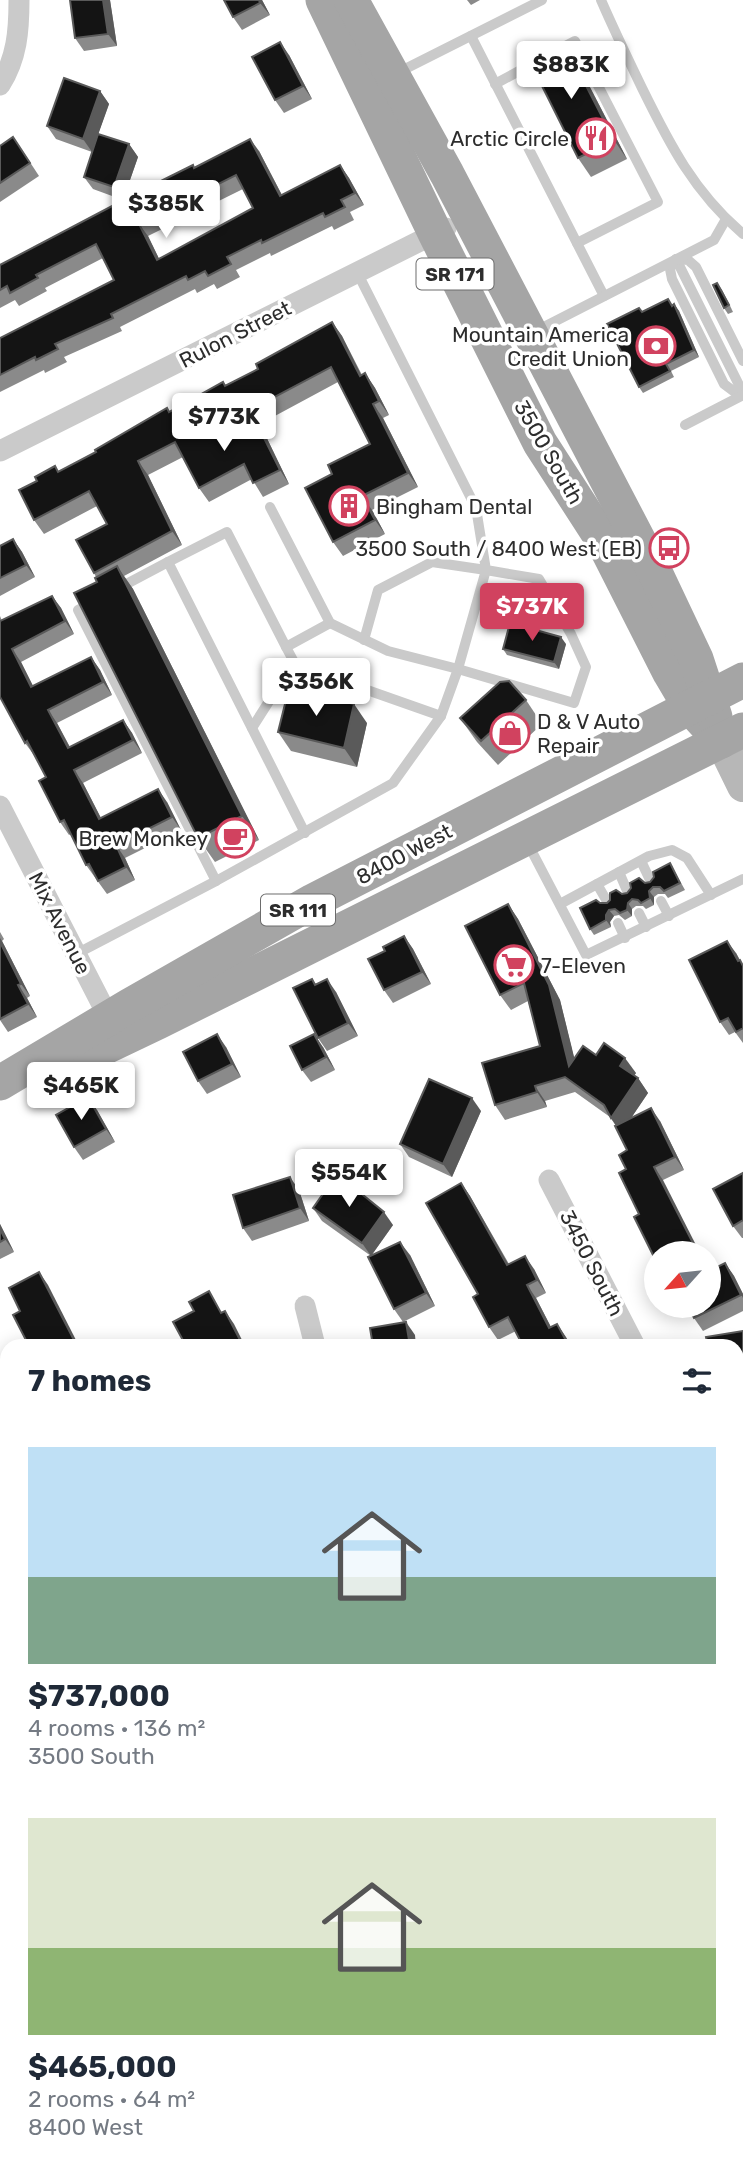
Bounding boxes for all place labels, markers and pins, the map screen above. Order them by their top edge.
pin: $883K [522,42,620,101]
restaurant icon: Arctic Circle [575,117,617,159]
place label: Arctic Circle [450,126,569,151]
pin: $385K [117,180,215,240]
place label: Mountain America Credit Union [452,322,629,371]
bank icon: Mountain America Credit Union [635,325,677,367]
pin: $773K [175,393,273,453]
building icon: Bingham Dental [328,485,370,527]
place label: Bingham Dental [376,494,532,519]
bus stop icon: 3500 South / 8400 West (EB) [648,527,690,569]
place label: 3500 South / 8400 West (EB) [355,536,642,561]
pin: $737K [483,584,581,643]
pin: $356K [267,658,365,718]
place label: D & V Auto Repair [537,709,640,758]
shop icon: D & V Auto Repair [489,712,531,754]
cafe icon: Brew Monkey [214,817,256,859]
place label: Brew Monkey [78,826,208,851]
supermarket icon: 7-Eleven [493,944,535,986]
place label: 7-Eleven [541,953,626,978]
pin: $465K [32,1062,130,1122]
pin: $554K [300,1150,398,1209]

